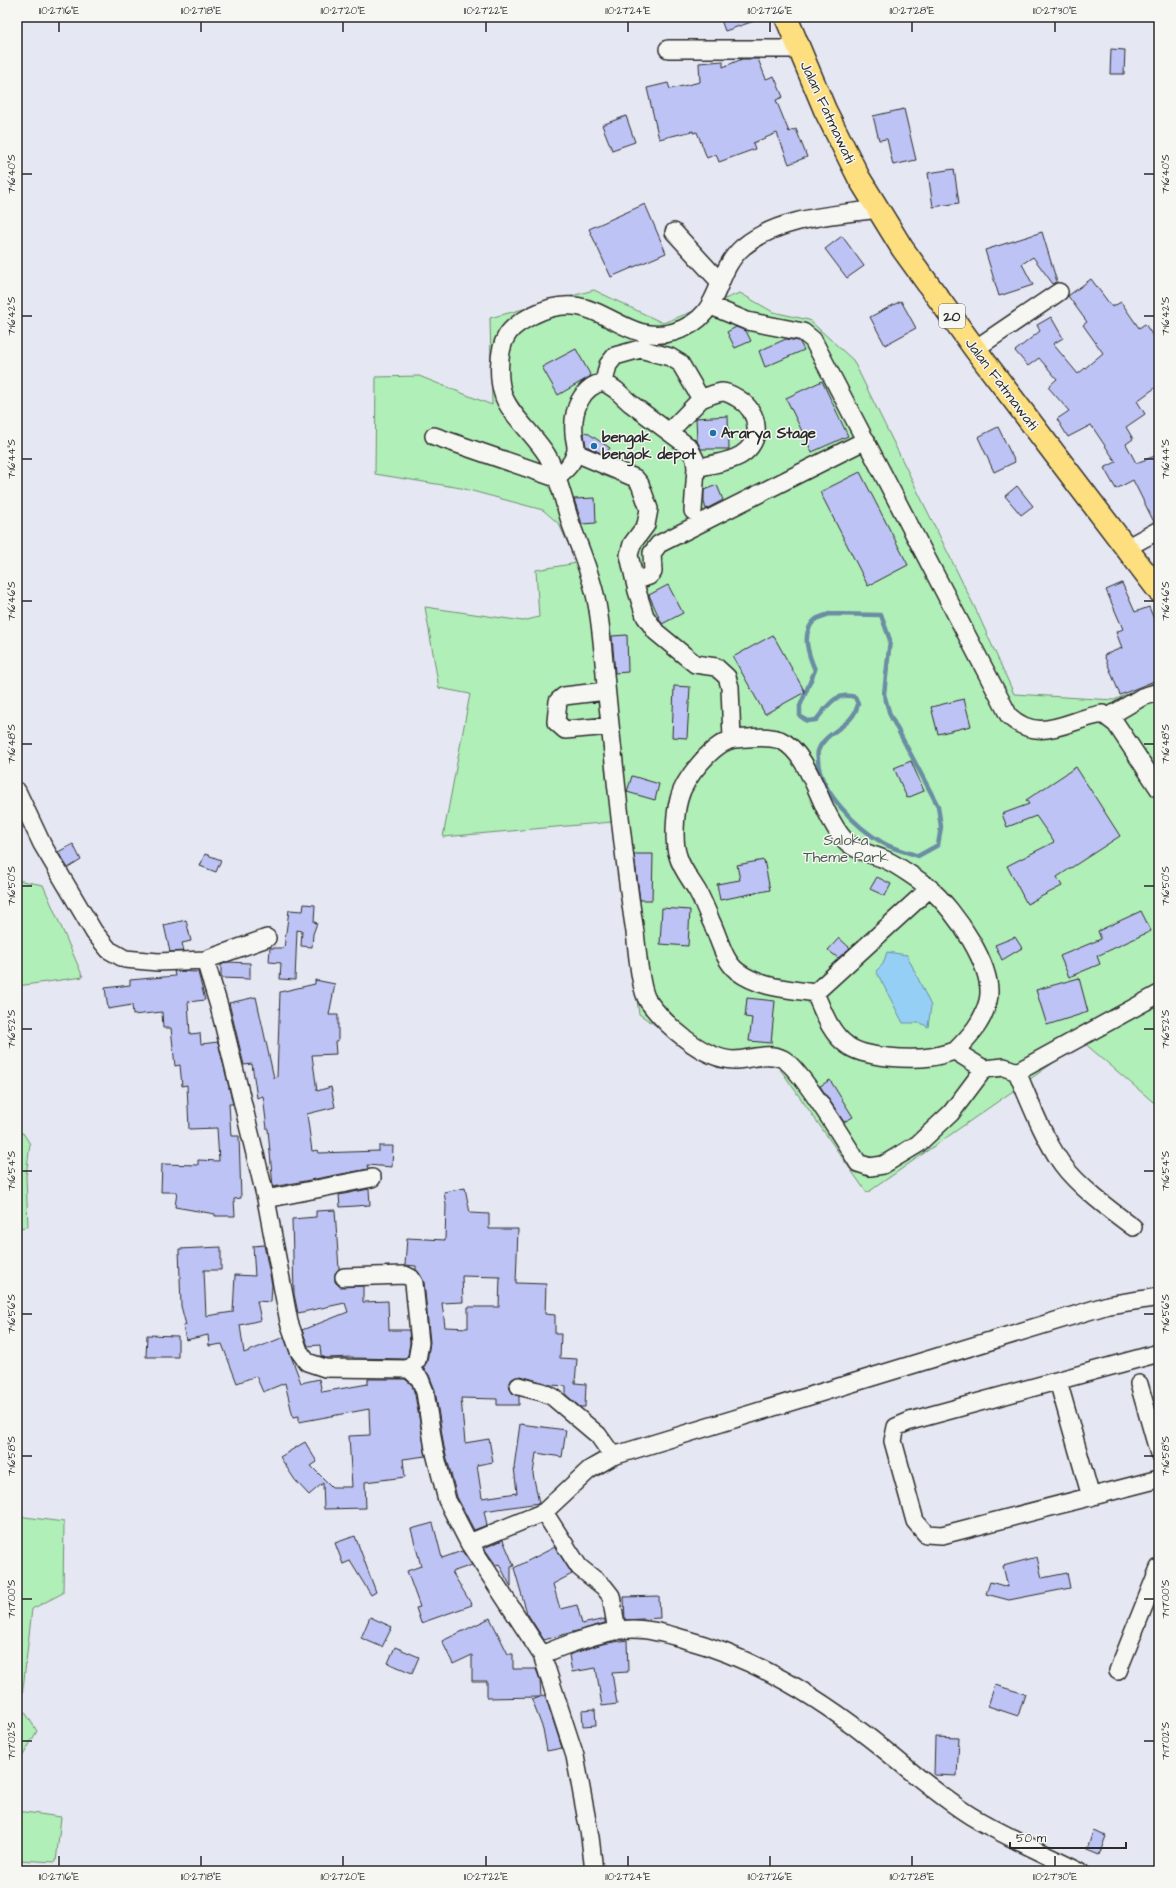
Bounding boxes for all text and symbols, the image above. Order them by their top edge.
text: 110°27'16"E [39,4,79,18]
text: 110°27'18"E [181,4,221,18]
text: 110°27'20"E [321,4,366,18]
text: 110°27'22"E [464,4,508,18]
text: 110°27'24"E [605,4,651,18]
text: 110°27'26"E [748,4,792,18]
text: 110°27'28"E [889,4,935,18]
text: 110°27'30"E [1033,4,1077,18]
street label: Jalan Fatmawati [795,58,861,167]
text: 7°16'40"S [5,154,19,194]
text: 7°16'40"S [1159,154,1173,194]
text: 7°16'42"S [5,296,19,335]
text: 7°16'42"S [1159,296,1173,335]
road number: 20 [939,304,965,328]
street label: Jalan Fatmawati [960,334,1044,435]
place label: Ararya Stage [721,423,816,446]
place label: bengak bengok depot [602,427,697,467]
marker: Ararya Stage [708,428,718,438]
text: 7°16'44"S [5,438,19,479]
text: 7°16'44"S [1159,438,1173,479]
marker: bengak bengok depot [589,441,599,451]
text: 7°16'46"S [5,581,19,621]
text: 7°16'46"S [1159,581,1173,621]
text: 7°16'48"S [5,724,19,764]
text: 7°16'48"S [1159,724,1173,764]
park label: Saloka Theme Park [803,830,889,868]
text: 7°16'50"S [5,866,19,906]
text: 7°16'50"S [1159,866,1173,906]
text: 7°16'52"S [5,1009,19,1049]
text: 7°16'52"S [1159,1009,1173,1049]
text: 7°16'54"S [5,1150,19,1191]
text: 7°16'54"S [1159,1150,1173,1191]
text: 7°16'56"S [5,1294,19,1334]
text: 7°16'56"S [1159,1294,1173,1334]
text: 7°16'58"S [5,1435,19,1476]
text: 7°16'58"S [1159,1435,1173,1476]
text: 7°17'00"S [5,1579,19,1618]
text: 7°17'00"S [1159,1579,1173,1618]
text: 7°17'02"S [5,1721,19,1760]
text: 7°17'02"S [1159,1721,1173,1760]
scale bar [1010,1824,1126,1850]
text: 50 m [1016,1830,1047,1847]
text: 110°27'16"E [39,1870,79,1884]
text: 110°27'18"E [181,1870,221,1884]
text: 110°27'20"E [321,1870,366,1884]
text: 110°27'22"E [464,1870,508,1884]
text: 110°27'24"E [605,1870,651,1884]
text: 110°27'26"E [748,1870,792,1884]
text: 110°27'28"E [889,1870,935,1884]
text: 110°27'30"E [1033,1870,1077,1884]

